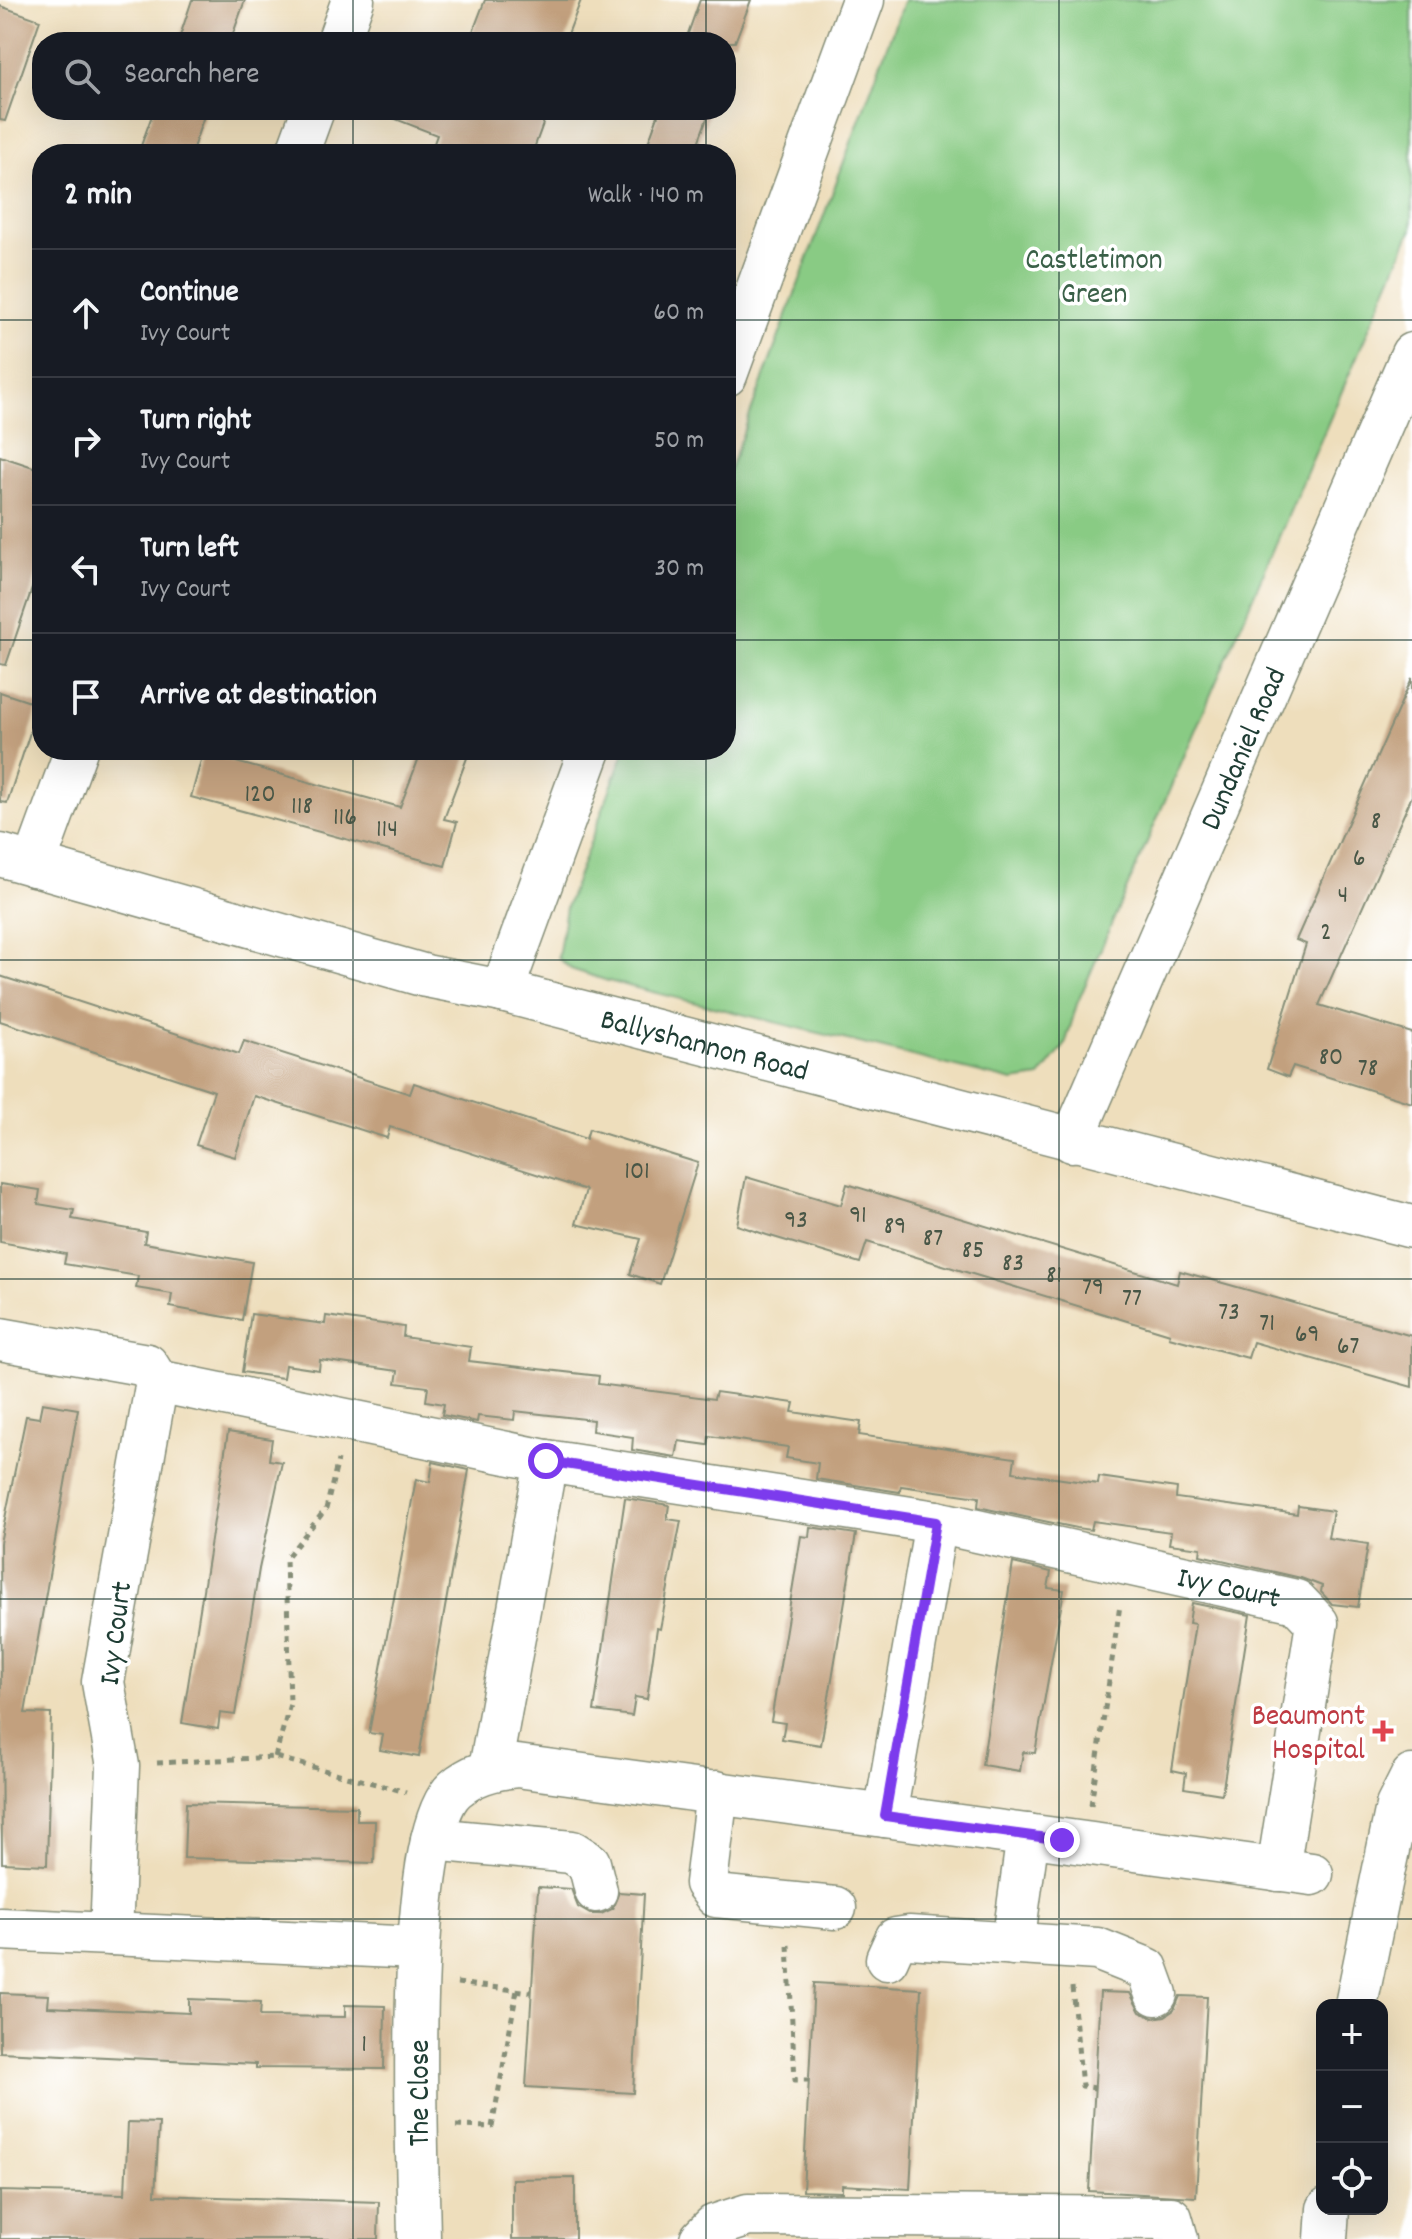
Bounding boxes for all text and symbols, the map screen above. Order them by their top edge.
search box [32,32,736,120]
icon: search [60,54,104,98]
text: Search here [124,55,260,98]
text: 2 min [64,172,132,221]
text: Walk · 140 m [588,178,704,215]
park label: Castletimon Green [1025,241,1163,318]
text: Continue [140,273,239,316]
icon: ahead [64,291,108,335]
text: 60 m [653,295,704,332]
text: Ivy Court [140,316,230,353]
text: Turn right [140,401,251,444]
icon: right [64,419,108,463]
text: 50 m [654,423,704,460]
text: Ivy Court [140,444,230,481]
text: Turn left [140,529,239,572]
icon: left [64,547,108,591]
text: 30 m [654,551,704,588]
text: Ivy Court [140,572,230,609]
street label: Dundaniel Road [1192,662,1300,838]
icon: arrive [64,675,108,719]
text: Arrive at destination [140,676,377,719]
house number: 120 [244,777,276,814]
house number: 118 [291,789,313,826]
house number: 116 [333,800,357,837]
house number: 8 [1371,804,1381,841]
house number: 114 [376,812,398,849]
house number: 6 [1353,841,1365,878]
house number: 4 [1338,878,1348,915]
house number: 2 [1320,915,1332,952]
street label: Ballyshannon Road [595,1000,812,1096]
house number: 80 [1319,1040,1343,1077]
house number: 78 [1358,1051,1378,1088]
house number: 101 [624,1154,650,1191]
house number: 91 [849,1198,867,1235]
house number: 93 [784,1203,808,1240]
house number: 89 [884,1209,906,1246]
house number: 87 [923,1221,943,1258]
house number: 85 [962,1233,984,1270]
house number: 83 [1002,1246,1024,1283]
house number: 81 [1046,1258,1062,1295]
house number: 79 [1082,1270,1104,1307]
house number: 77 [1122,1281,1142,1318]
house number: 73 [1218,1295,1240,1332]
house number: 71 [1259,1306,1275,1343]
house number: 69 [1295,1317,1319,1354]
house number: 67 [1337,1329,1359,1366]
route start [528,1443,564,1479]
street label: Ivy Court [1173,1559,1284,1623]
street label: Ivy Court [91,1579,146,1688]
place label: Beaumont Hospital [1252,1697,1365,1774]
marker: Beaumont Hospital [1372,1720,1394,1742]
route end [1044,1822,1080,1858]
map controls [1316,1999,1388,2215]
button: + [1316,1999,1388,2071]
house number: 1 [361,2027,367,2064]
street label: The Close [401,2040,444,2146]
button: − [1316,2071,1388,2143]
button: locate [1316,2143,1388,2215]

